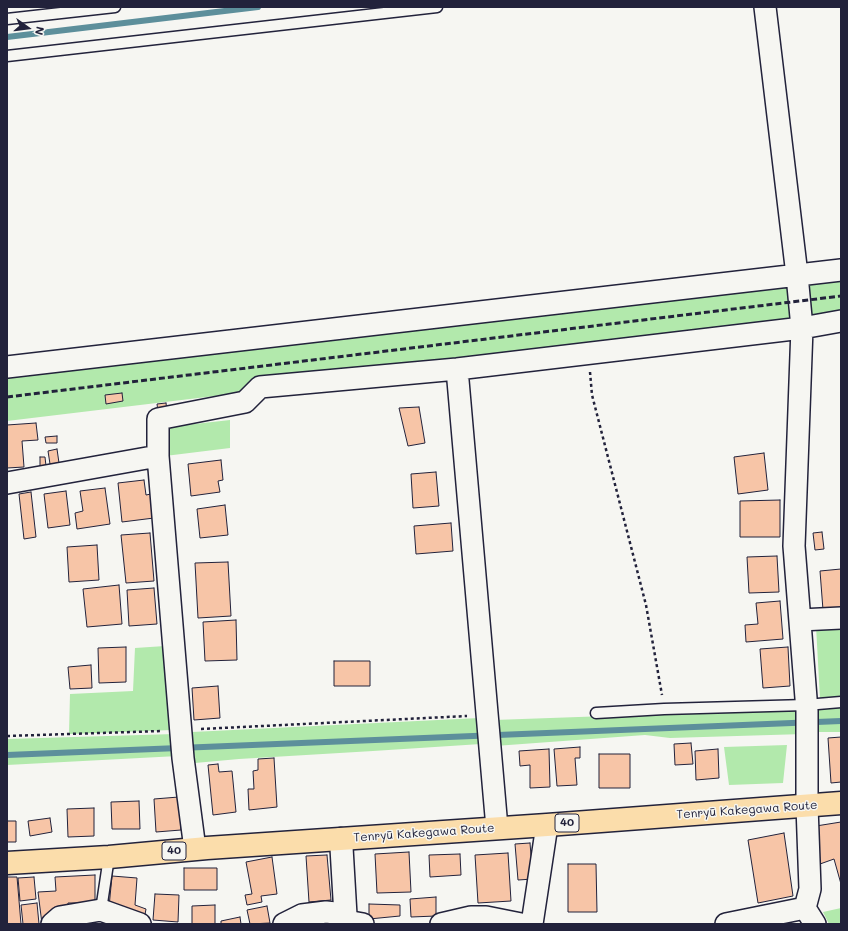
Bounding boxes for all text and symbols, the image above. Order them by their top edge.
north arrow [8,8,48,48]
text: N [32,25,48,37]
street label: Tenryū Kakegawa Route [676,798,818,822]
road number: 40 [555,814,579,832]
street label: Tenryū Kakegawa Route [353,821,495,845]
road number: 40 [162,842,186,860]

